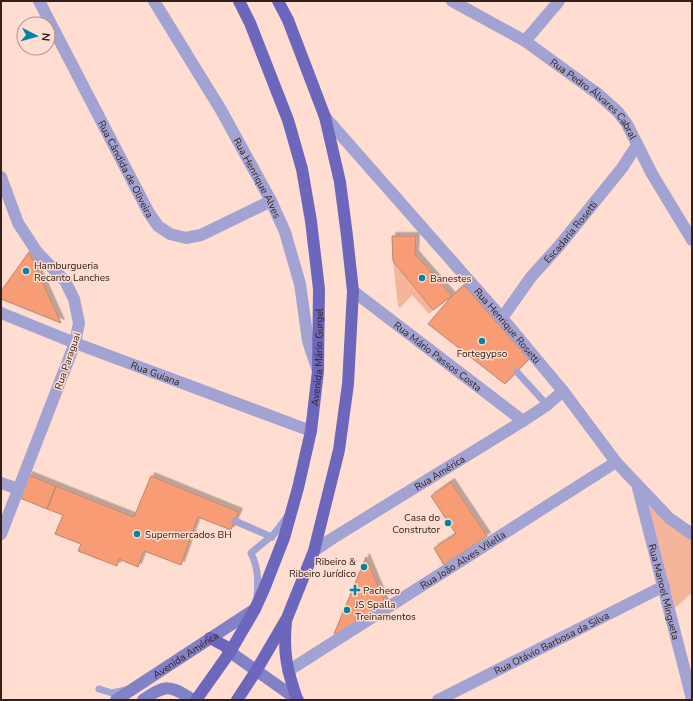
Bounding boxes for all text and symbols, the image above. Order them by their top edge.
north arrow [16,16,56,56]
text: N [38,32,53,42]
street label: Rua Pedro Álvares Cabral [547,56,640,142]
street label: Rua Cândida de Oliveira [94,118,156,221]
street label: Rua Henrique Alves [230,135,284,221]
street label: Escadaria Rosetti [541,198,601,267]
place label: Hamburgueria Recanto Lanches [34,259,110,285]
marker: Hamburgueria Recanto Lanches [21,266,31,276]
place label: Banestes [430,272,472,286]
marker: Banestes [417,273,427,283]
street label: Rua Henrique Rosetti [470,285,543,367]
street label: Avenida Mário Gurgel [308,308,327,407]
street label: Rua Mário Passos Costa [390,319,484,395]
street label: Rua Paraguai [52,331,84,392]
marker: Fortegypso [477,336,487,346]
place label: Fortegypso [457,347,508,361]
street label: Rua Guiana [129,358,182,390]
street label: Rua América [412,452,468,494]
place label: Casa do Construtor [392,511,440,537]
marker: Casa do Construtor [443,518,453,528]
place label: Supermercados BH [145,528,232,542]
street label: Rua João Alves Vilella [418,528,509,593]
marker: Supermercados BH [132,529,142,539]
street label: Rua Manoel Mingueta [645,542,683,641]
place label: Ribeiro & Ribeiro Jurídico [289,555,356,581]
marker: Ribeiro & Ribeiro Jurídico [359,562,369,572]
place label: Pacheco [363,584,401,598]
marker: Pacheco [350,585,360,595]
place label: JS Spalla Treinamentos [354,598,416,624]
marker: JS Spalla Treinamentos [342,605,352,615]
street label: Rua Otávio Barbosa da Silva [492,609,612,679]
street label: Avenida América [150,629,222,682]

